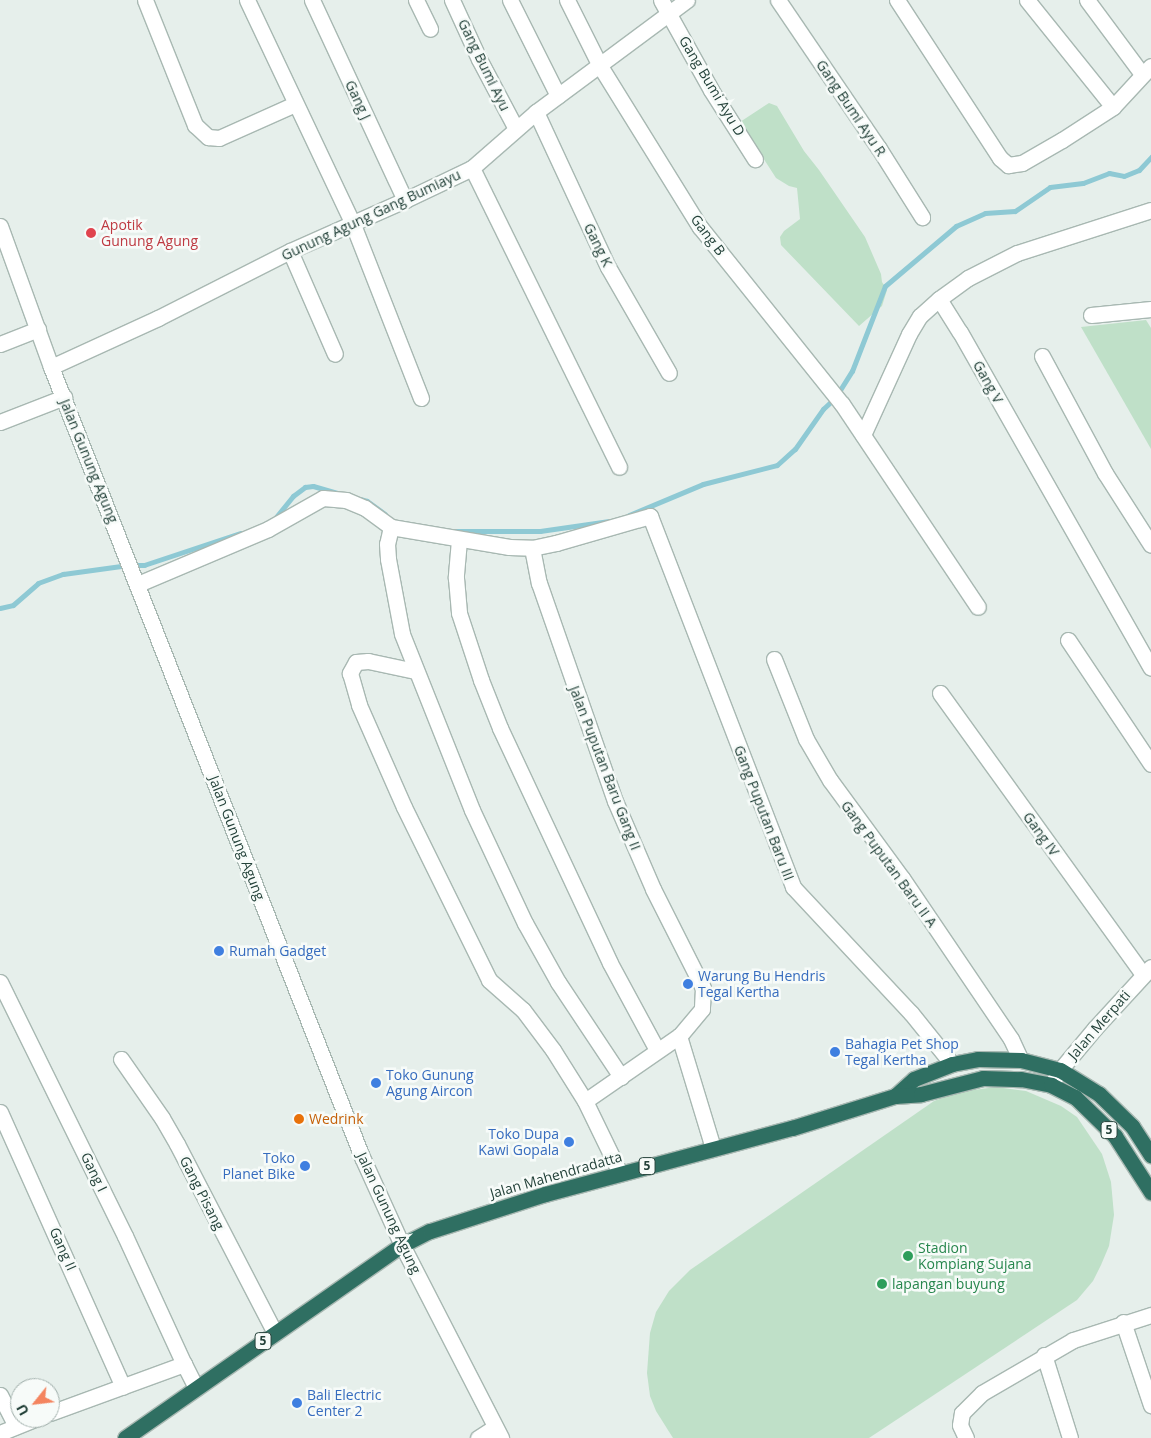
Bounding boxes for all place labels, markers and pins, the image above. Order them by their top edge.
place label: Apotik Gunung Agung [101,217,198,250]
marker: Apotik Gunung Agung [85,227,97,239]
place label: Rumah Gadget [229,943,326,959]
marker: Rumah Gadget [213,945,225,957]
place label: Warung Bu Hendris Tegal Kertha [698,968,825,1000]
marker: Warung Bu Hendris Tegal Kertha [682,978,694,990]
place label: Bahagia Pet Shop Tegal Kertha [845,1036,959,1068]
marker: Bahagia Pet Shop Tegal Kertha [829,1046,841,1058]
place label: Toko Gunung Agung Aircon [386,1067,474,1100]
marker: Toko Gunung Agung Aircon [370,1077,382,1089]
place label: Wedrink [309,1111,364,1127]
marker: Wedrink [293,1113,305,1125]
place label: Toko Dupa Kawi Gopala [478,1126,559,1158]
marker: Toko Dupa Kawi Gopala [563,1136,575,1148]
place label: Toko Planet Bike [222,1150,295,1182]
marker: Toko Planet Bike [299,1160,311,1172]
place label: Stadion Kompiang Sujana [918,1240,1032,1272]
marker: Stadion Kompiang Sujana [902,1250,914,1262]
place label: lapangan buyung [892,1276,1005,1292]
marker: lapangan buyung [876,1278,888,1290]
place label: Bali Electric Center 2 [307,1387,381,1420]
marker: Bali Electric Center 2 [291,1397,303,1409]

